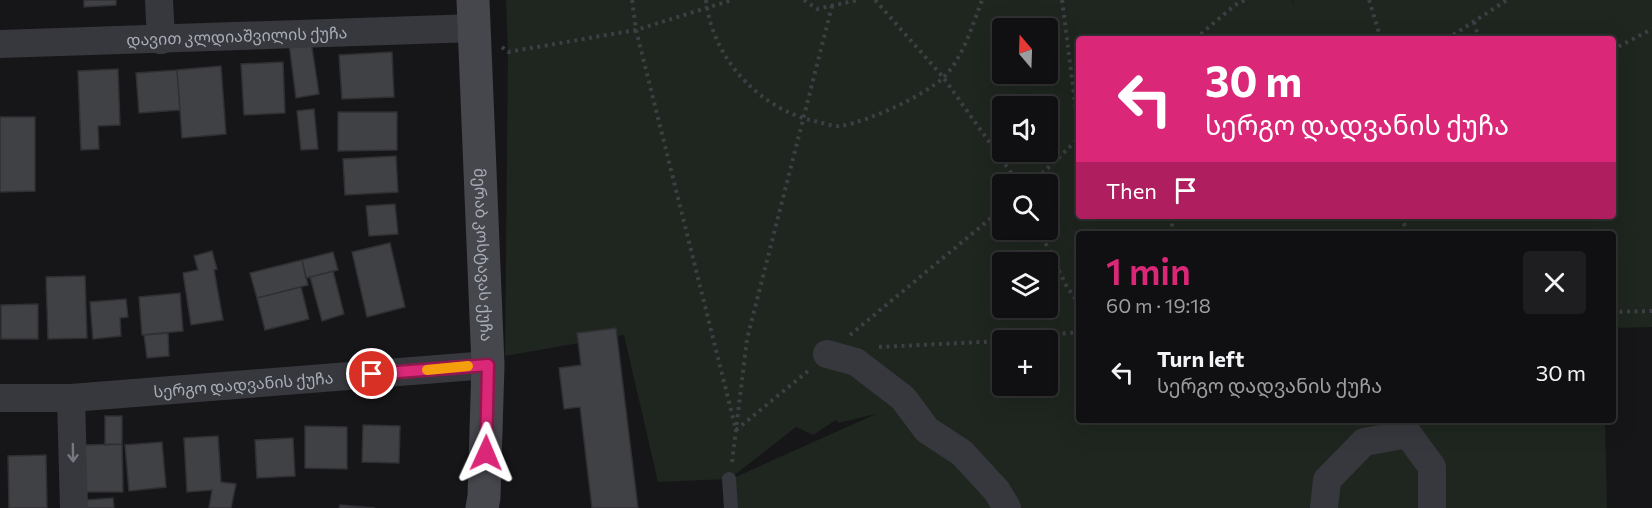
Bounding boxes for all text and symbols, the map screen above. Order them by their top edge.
north arrow [992,18,1058,84]
map controls [992,18,1058,396]
street label: დავით კლდიაშვილის ქუჩა [126,22,348,51]
text: 30 m [1205,54,1302,106]
icon: left [1106,60,1184,138]
button: sound [992,96,1058,162]
text: სერგო დადვანის ქუჩა [1205,108,1509,141]
street label: მერაბ კოსტავას ქუჩა [470,168,497,342]
button: search [992,174,1058,240]
icon: arrive [1169,174,1202,207]
text: Then [1106,177,1157,204]
text: 1 min [1106,248,1191,292]
button: close [1523,251,1586,314]
button: layers [992,252,1058,318]
text: 60 m · 19:18 [1106,293,1211,317]
button: + [992,330,1058,396]
text: Turn left [1157,345,1244,372]
pin [346,348,397,399]
icon: left [1106,356,1139,389]
icon: arrive [355,357,388,390]
text: 30 m [1536,359,1586,386]
street label: სერგო დადვანის ქუჩა [153,367,334,401]
text: სერგო დადვანის ქუჩა [1157,373,1382,397]
position arrow [454,421,518,485]
one-way arrow [67,442,78,462]

